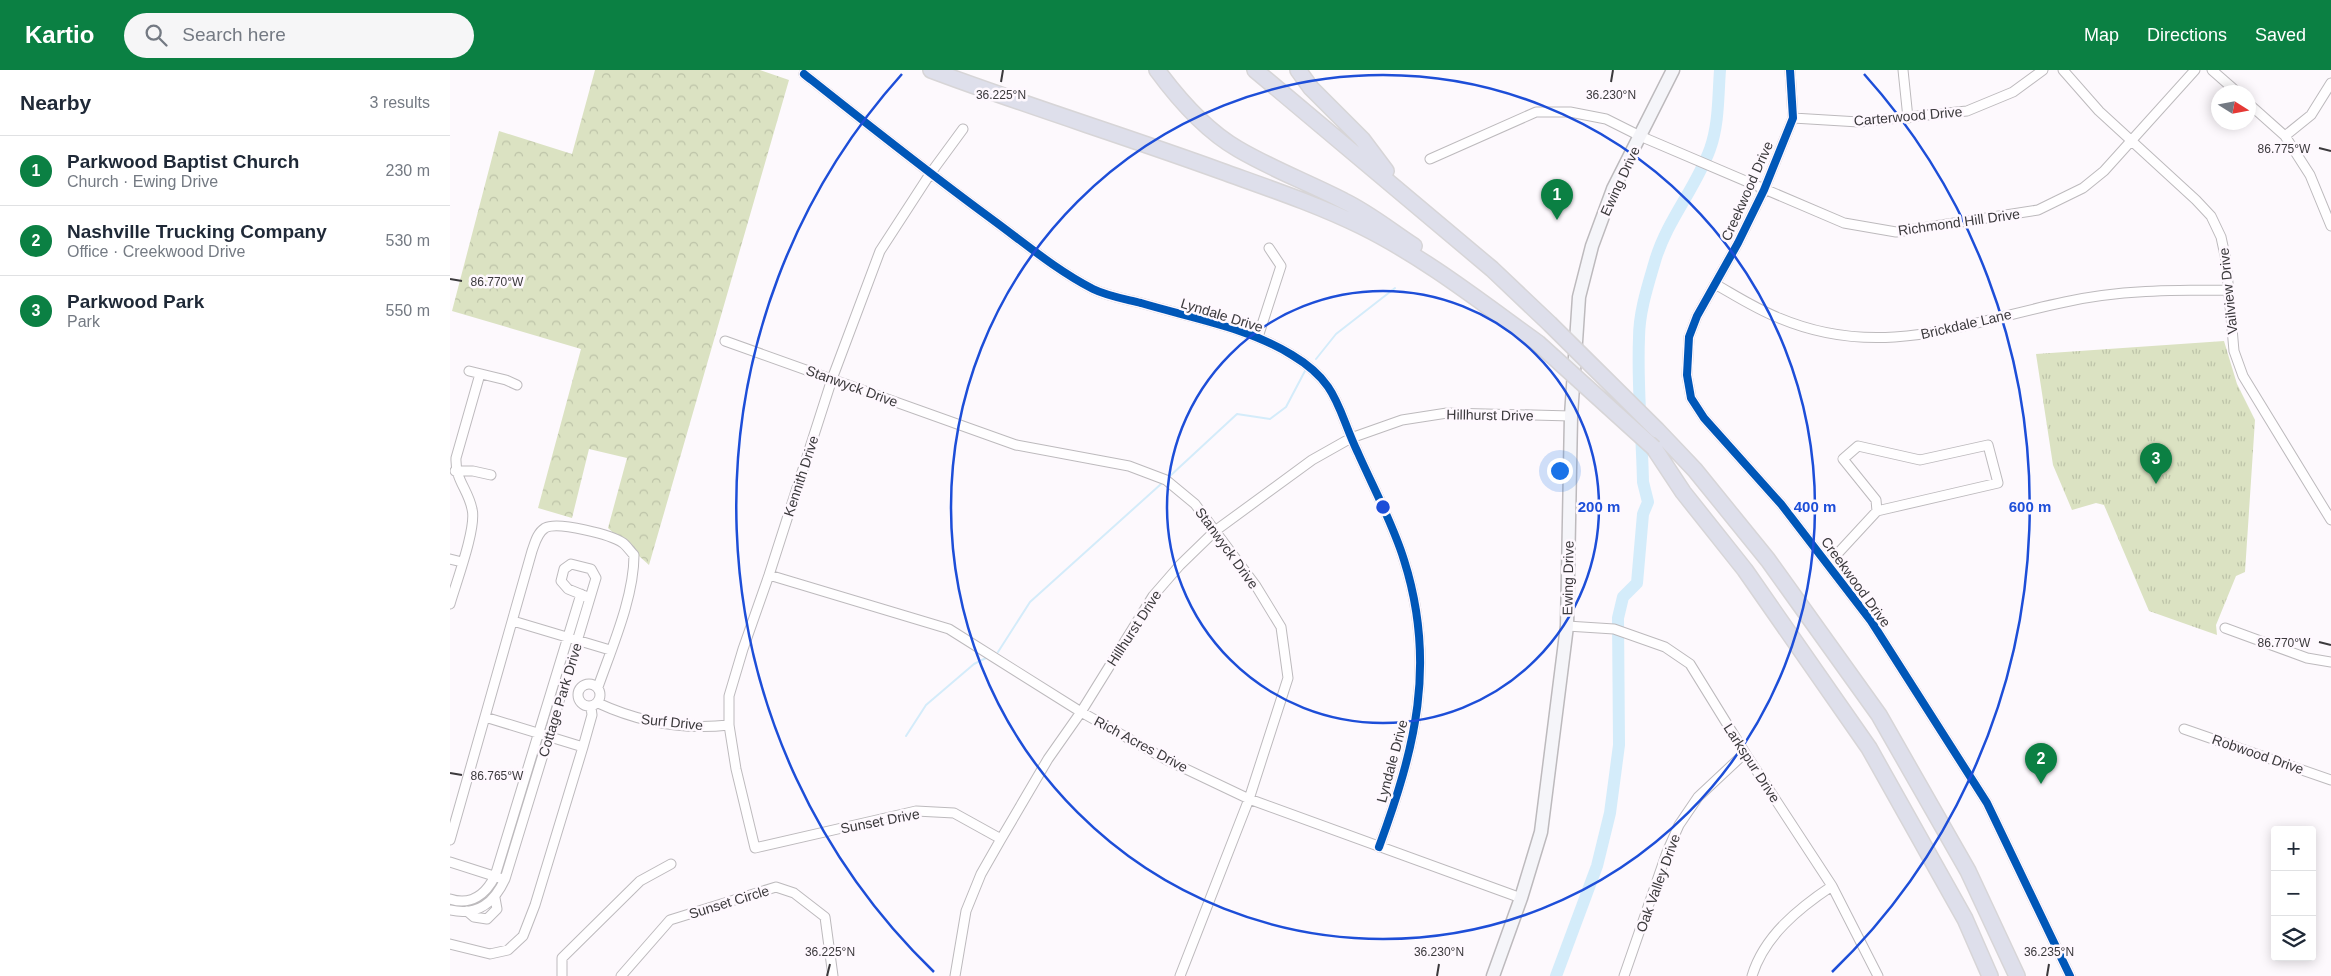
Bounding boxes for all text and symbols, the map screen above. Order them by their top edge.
search box [124,13,474,58]
text: Kartio [25,21,94,48]
icon: search [142,21,170,49]
text: Search here [182,24,286,45]
text: Map [2084,25,2119,45]
text: Directions [2147,25,2227,45]
text: Saved [2255,25,2306,45]
north arrow [2211,85,2256,130]
text: 36.225°N [976,88,1026,102]
text: 36.230°N [1586,88,1636,102]
text: Nearby [20,91,91,114]
text: 3 results [370,94,430,111]
street label: Carterwood Drive [1853,103,1963,129]
street label: Creekwood Drive [1718,139,1776,243]
text: 86.775°W [2258,142,2311,156]
street label: Ewing Drive [1597,144,1643,218]
text: Parkwood Baptist Church [67,151,299,172]
text: 1 [32,162,40,179]
text: 230 m [386,162,430,179]
text: Church · Ewing Drive [67,173,218,190]
pin: 1 [1541,179,1573,220]
street label: Richmond Hill Drive [1897,205,2021,238]
text: Nashville Trucking Company [67,221,327,242]
text: 2 [32,232,40,249]
text: 530 m [386,232,430,249]
text: Office · Creekwood Drive [67,243,245,260]
street label: Vailview Drive [2215,247,2240,335]
text: 86.770°W [471,275,524,289]
text: Parkwood Park [67,291,204,312]
street label: Lyndale Drive [1179,295,1265,335]
text: 3 [32,302,40,319]
text: 550 m [386,302,430,319]
street label: Brickdale Lane [1919,306,2013,342]
text: Park [67,313,100,330]
street label: Stanwyck Drive [804,362,900,410]
street label: Hillhurst Drive [1446,406,1534,424]
street label: Kennith Drive [780,433,822,518]
pin: 3 [2140,443,2172,484]
your location [1547,458,1573,484]
centre of rings [1374,498,1392,516]
text: 200 m [1578,498,1620,515]
text: 400 m [1794,498,1836,515]
text: 600 m [2009,498,2051,515]
street label: Stanwyck Drive [1192,504,1262,592]
street label: Creekwood Drive [1818,534,1894,630]
street label: Ewing Drive [1559,540,1577,615]
street label: Hillhurst Drive [1104,587,1165,669]
text: 86.770°W [2258,636,2311,650]
street label: Cottage Park Drive [535,641,585,759]
street label: Surf Drive [640,711,704,733]
street label: Rich Acres Drive [1092,713,1191,775]
street label: Lyndale Drive [1373,718,1411,804]
street label: Larkspur Drive [1721,720,1784,806]
street label: Robwood Drive [2210,731,2306,777]
pin: 2 [2025,743,2057,784]
text: 86.765°W [471,769,524,783]
street label: Sunset Drive [839,805,921,837]
map controls [2271,826,2316,961]
button: + [2271,826,2316,871]
street label: Oak Valley Drive [1633,832,1683,934]
button: − [2271,871,2316,916]
street label: Sunset Circle [687,882,771,922]
button: layers [2271,916,2316,961]
text: 36.225°N [805,945,855,959]
text: 36.230°N [1414,945,1464,959]
text: 36.235°N [2024,945,2074,959]

